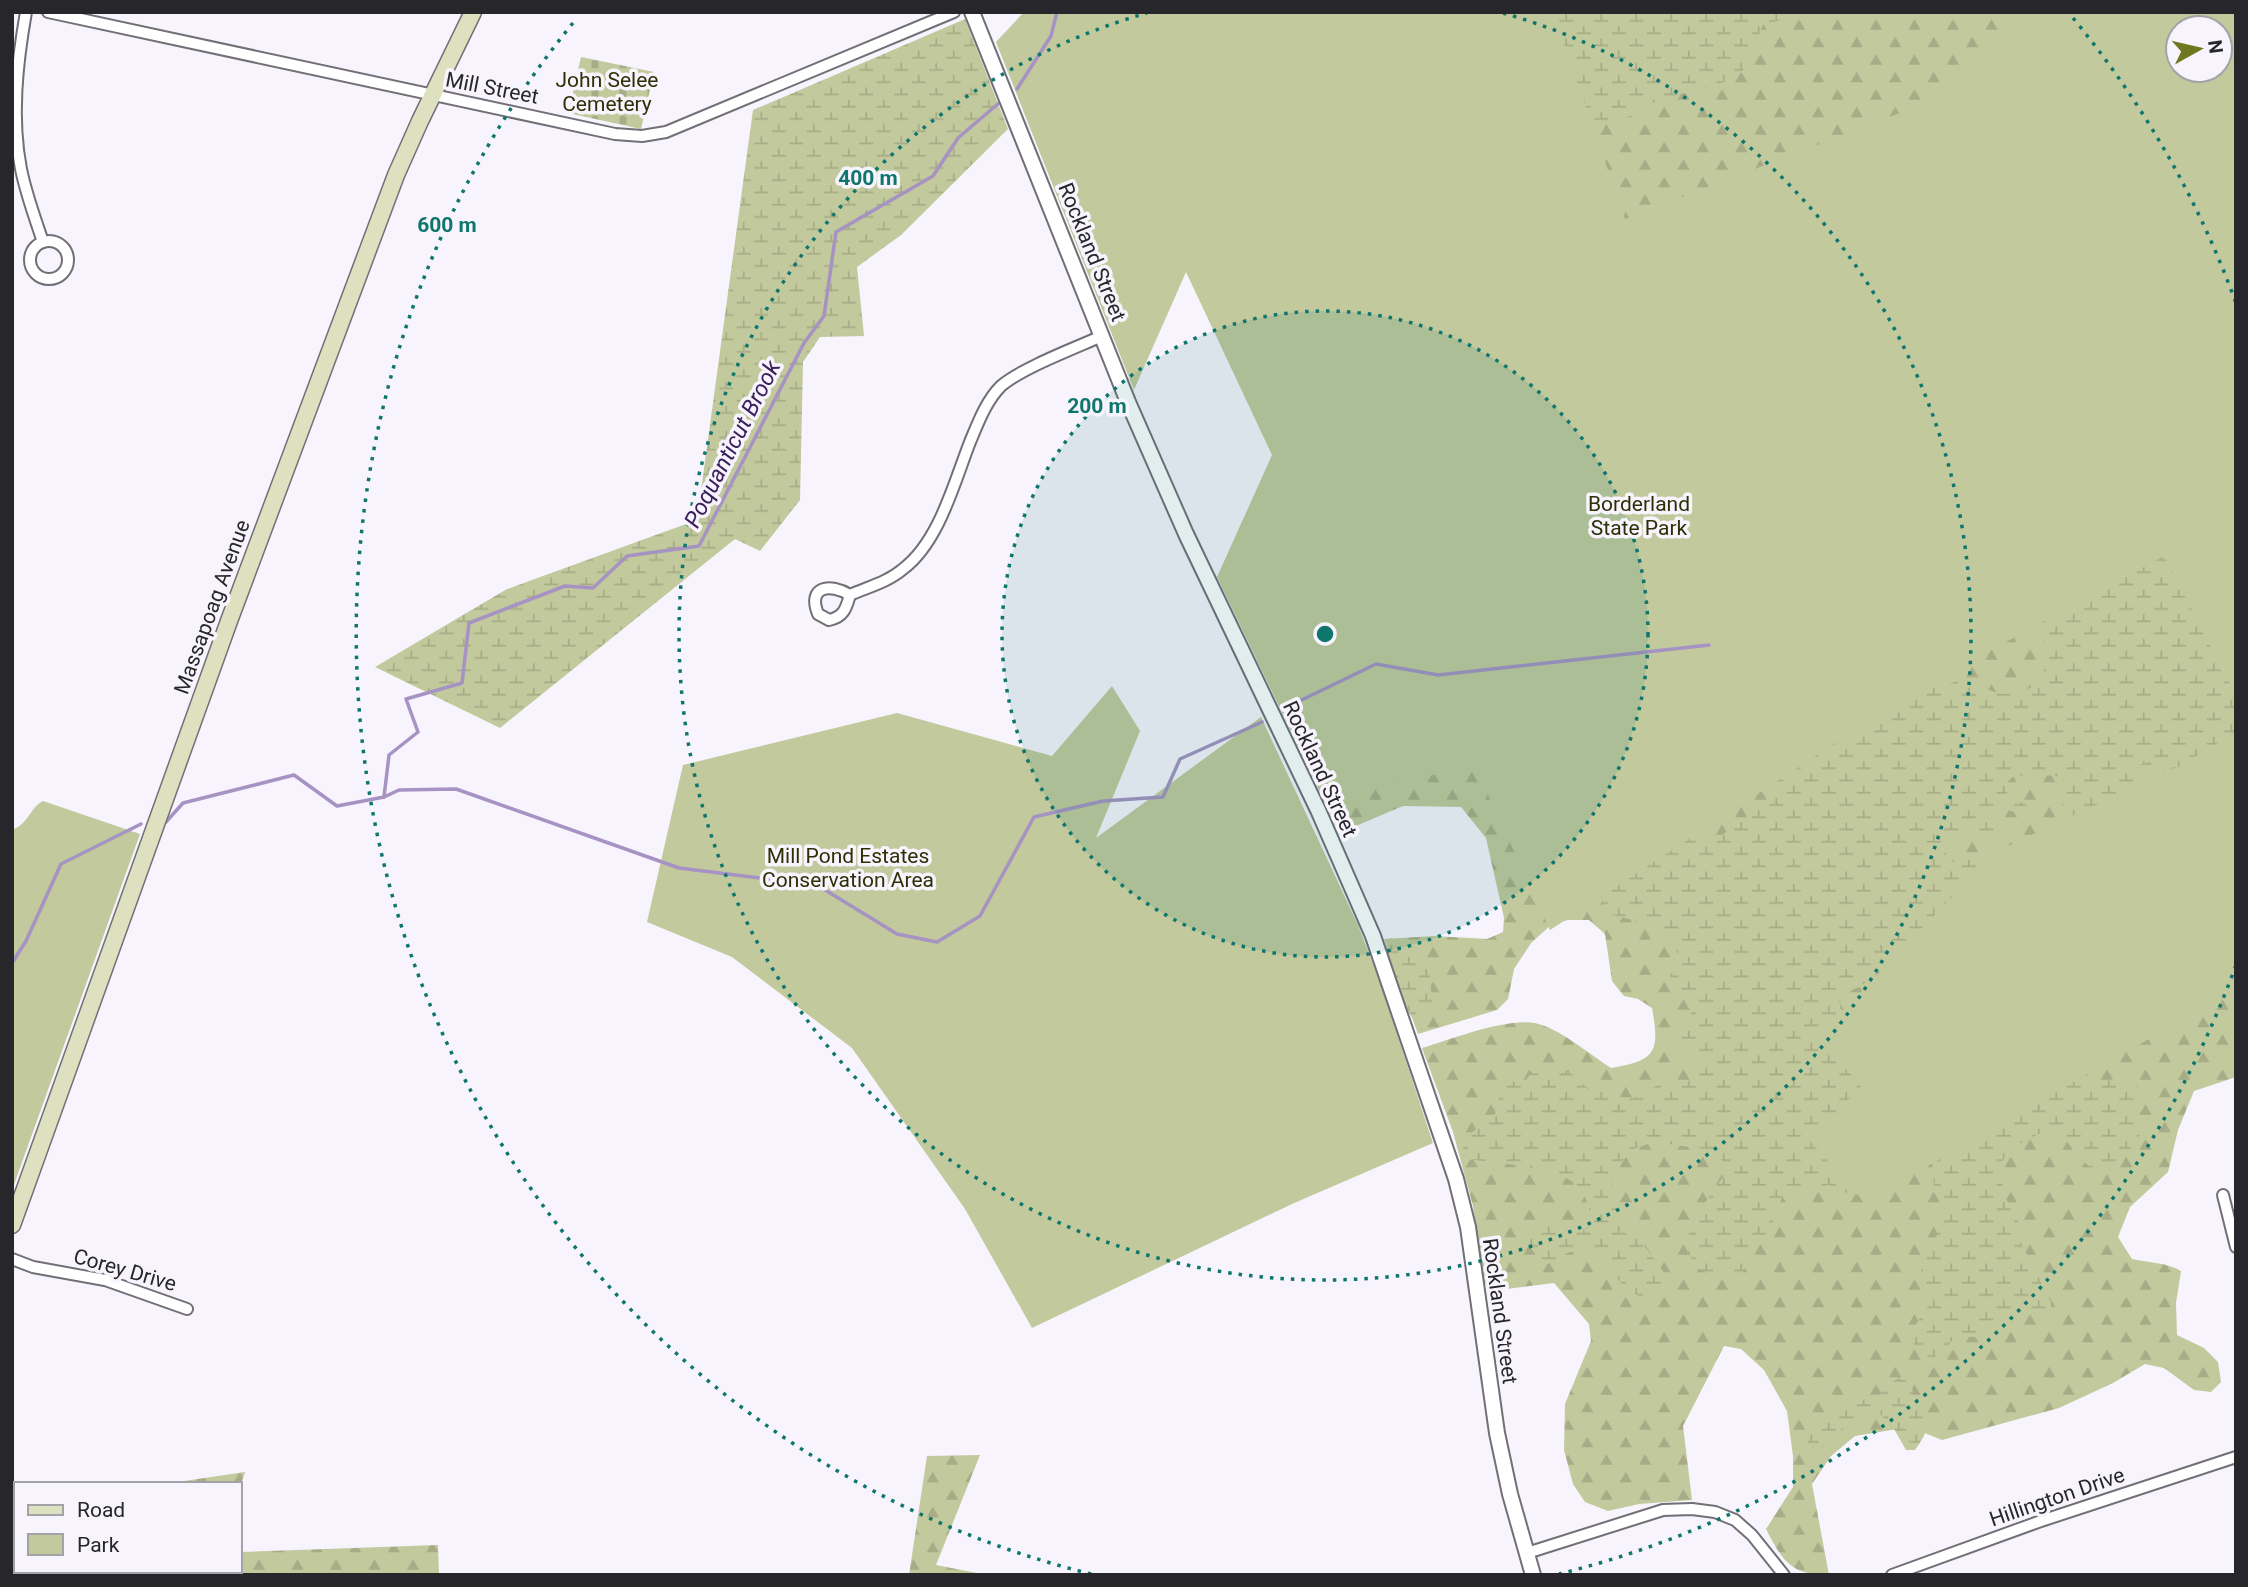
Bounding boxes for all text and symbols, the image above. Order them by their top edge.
north arrow [2164,14,2234,84]
text: N [2203,38,2228,55]
street label: Mill Street [443,67,541,109]
park label: John Selee Cemetery [556,68,658,116]
text: 400 m [838,166,898,190]
street label: Rockland Street [1053,179,1131,325]
text: 600 m [417,213,477,237]
water label: Poquanticut Brook [679,356,786,532]
text: 200 m [1067,394,1127,418]
park label: Borderland State Park [1588,492,1690,540]
street label: Massapoag Avenue [169,517,255,697]
centre of rings [1313,622,1337,646]
street label: Rockland Street [1278,697,1362,841]
park label: Mill Pond Estates Conservation Area [762,844,934,892]
street label: Rockland Street [1478,1236,1522,1386]
street label: Corey Drive [71,1244,179,1296]
street label: Hillington Drive [1986,1463,2128,1531]
legend [14,1482,242,1573]
text: Road [77,1498,125,1522]
text: Park [77,1533,120,1557]

